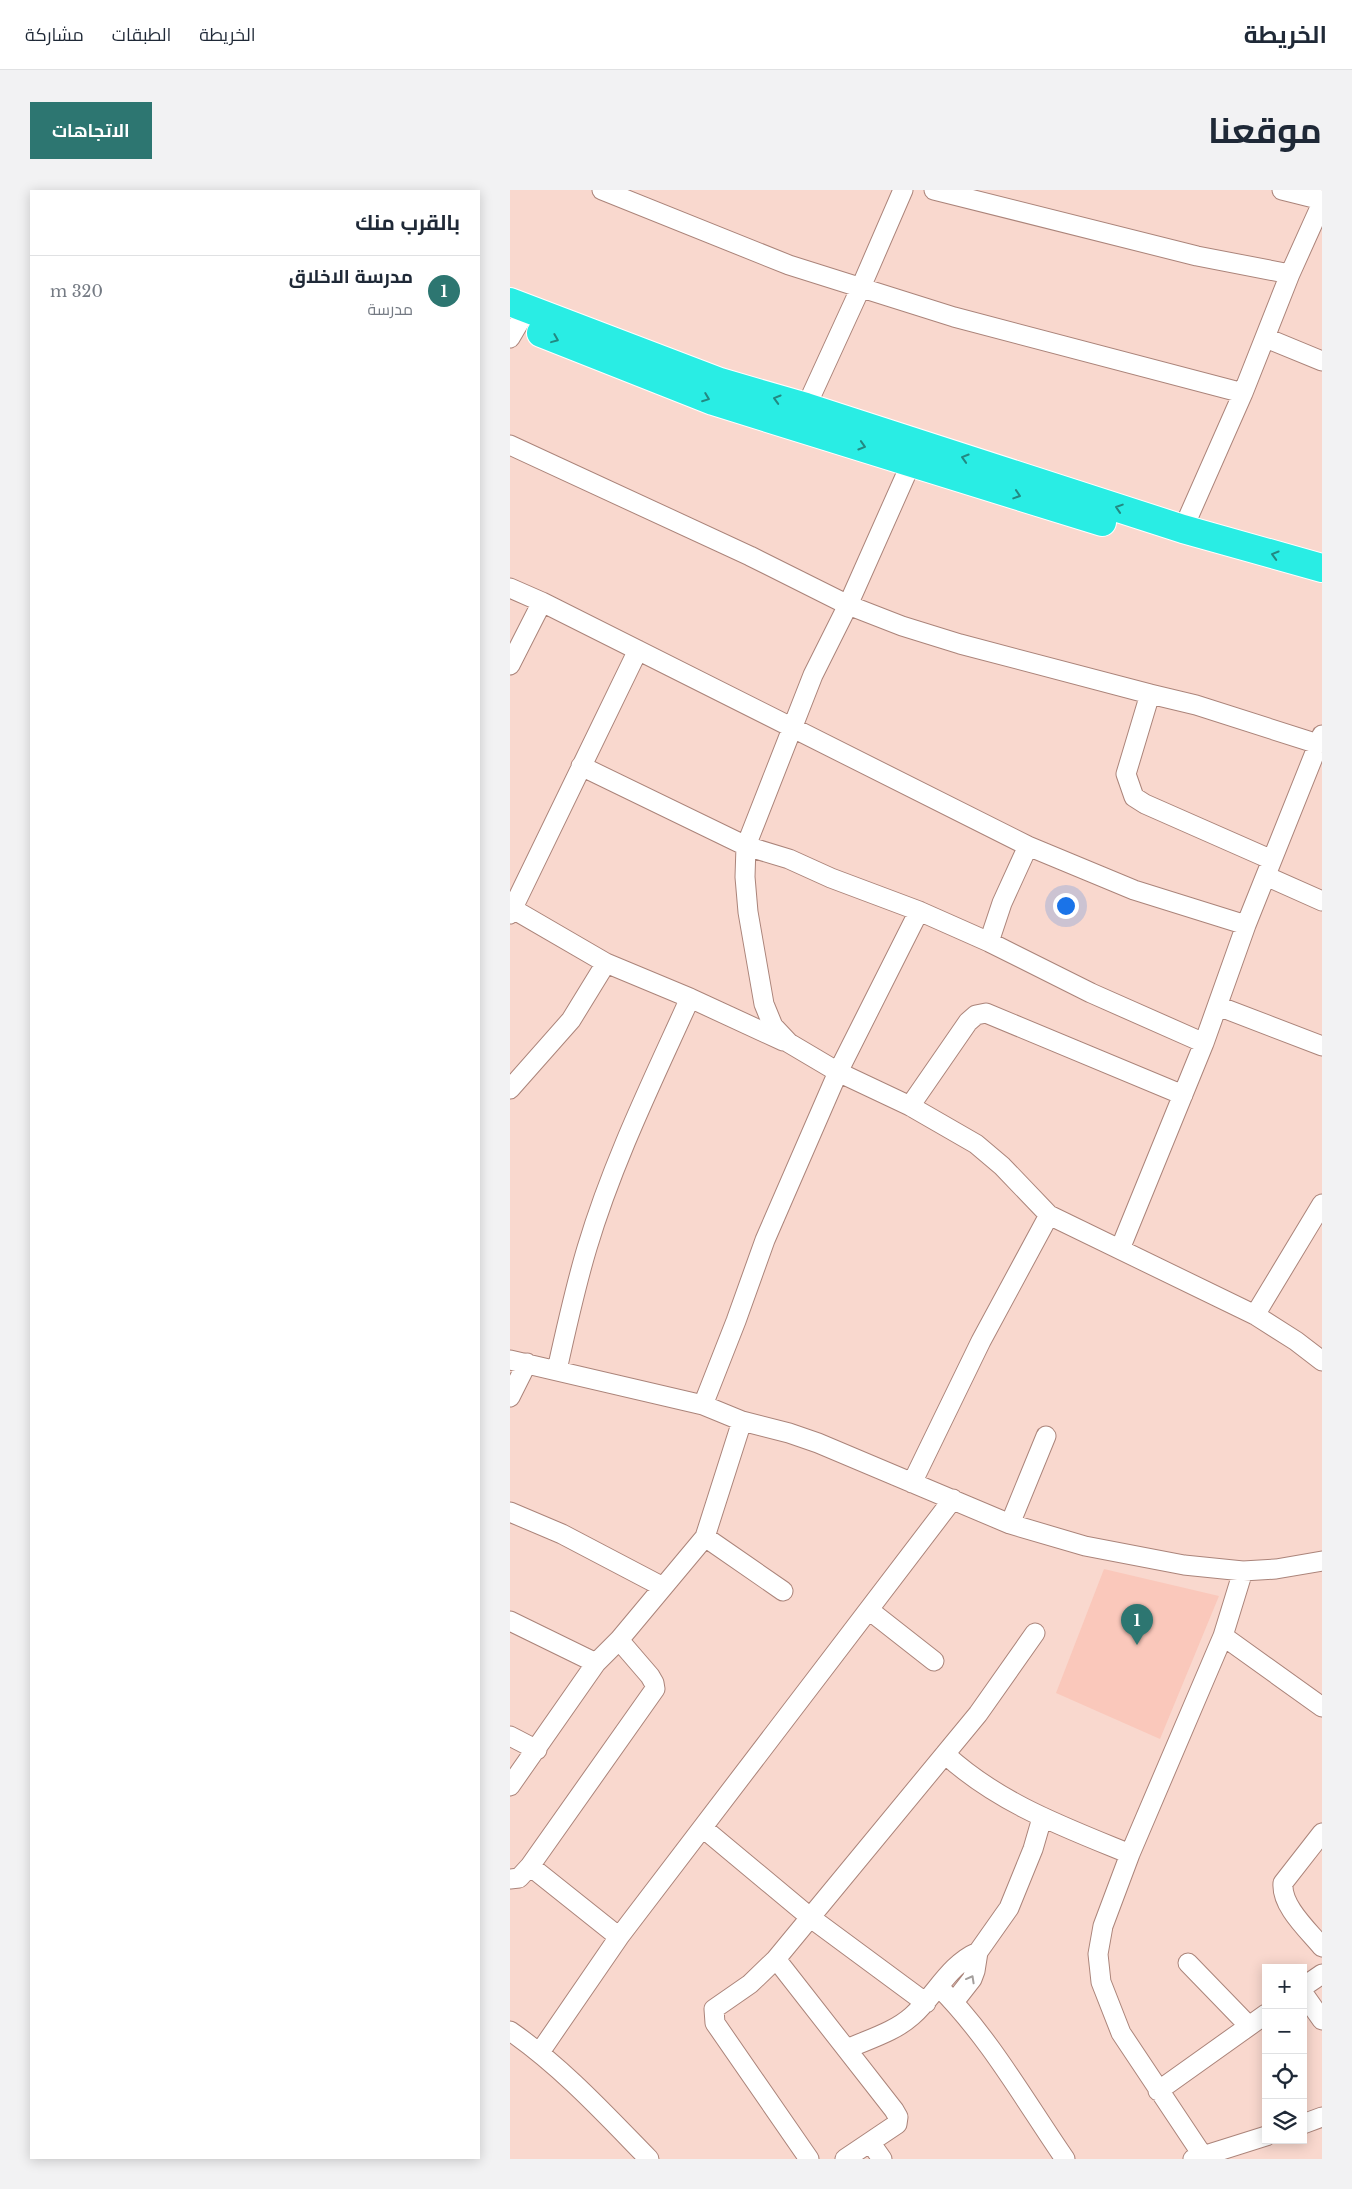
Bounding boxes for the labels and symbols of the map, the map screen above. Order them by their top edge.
one-way arrow [550,333,559,343]
one-way arrow [702,392,710,402]
one-way arrow [773,394,781,404]
one-way arrow [857,441,865,451]
one-way arrow [961,454,969,464]
one-way arrow [1012,490,1020,500]
one-way arrow [1116,504,1124,514]
one-way arrow [1271,550,1279,561]
your location [1053,893,1079,919]
pin: 1 [1121,1604,1153,1645]
one-way arrow [965,1976,975,1985]

